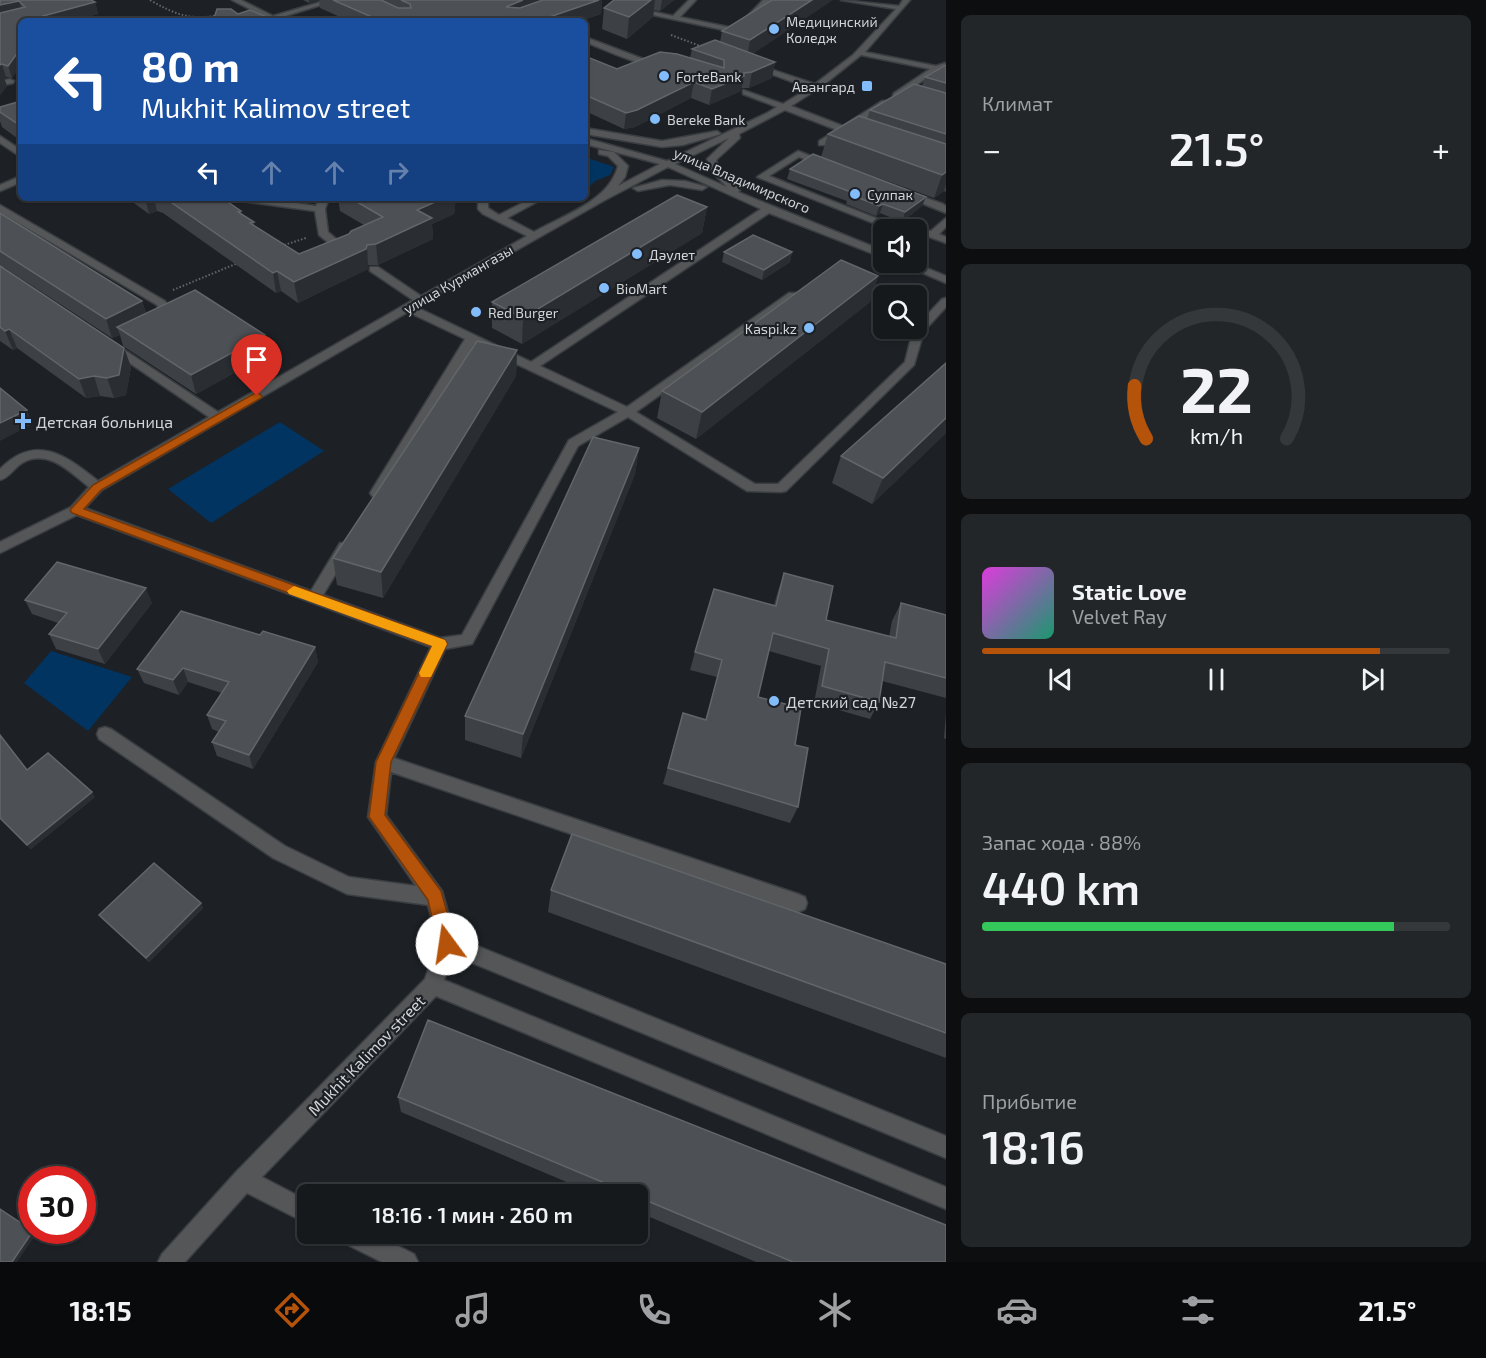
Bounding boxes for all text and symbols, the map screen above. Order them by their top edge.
place label: Медицинский Коледж [786,13,878,46]
marker: Медицинский Коледж [767,22,781,36]
text: 80 m [141,40,240,90]
icon: left [42,42,120,120]
place label: ForteBank [676,68,741,85]
marker: ForteBank [657,69,671,83]
place label: Авангард [792,78,855,95]
marker: Авангард [860,79,874,93]
text: Mukhit Kalimov street [141,91,410,123]
text: Климат [982,91,1053,115]
place label: Bereke Bank [667,111,745,128]
marker: Bereke Bank [648,112,662,126]
text: 21.5° [1169,121,1264,175]
text: − [982,129,1001,169]
text: + [1432,129,1450,169]
street label: улица Владимирского [671,144,813,216]
icon: left [192,156,225,189]
icon: ahead [255,156,288,189]
icon: ahead [318,156,351,189]
icon: right [381,156,414,189]
place label: Сулпак [867,186,913,203]
marker: Сулпак [848,187,862,201]
map controls [873,219,927,339]
button: sound [873,219,927,273]
street label: улица Курмангазы [400,241,516,317]
place label: Дәулет [649,246,695,263]
marker: Дәулет [630,247,644,261]
place label: BioMart [616,280,667,297]
marker: BioMart [597,281,611,295]
button: search [873,285,927,339]
place label: Red Burger [488,304,559,321]
marker: Red Burger [469,305,483,319]
place label: Kaspi.kz [745,320,797,337]
marker: Kaspi.kz [802,321,816,335]
pin [231,334,282,396]
icon: arrive [240,343,273,376]
text: 22 [1180,351,1252,426]
marker: Детская больница [14,412,32,430]
place label: Детская больница [36,412,173,431]
text: km/h [1189,423,1243,448]
text: Static Love [1072,578,1187,604]
text: Velvet Ray [1072,604,1167,628]
icon: previous [1044,663,1077,696]
icon: pause [1200,663,1233,696]
icon: next [1356,663,1389,696]
place label: Детский сад №27 [786,692,916,711]
marker: Детский сад №27 [767,694,781,708]
text: Запас хода · 88% [982,830,1141,854]
text: 440 km [982,860,1140,914]
position arrow [415,912,479,976]
street label: Mukhit Kalimov street [304,991,428,1119]
text: Прибытие [982,1089,1077,1113]
text: 18:16 [982,1119,1085,1173]
speed limit sign: 30 [18,1166,96,1244]
text: 18:16 · 1 мин · 260 m [372,1201,573,1227]
icon: directions [271,1289,313,1331]
icon: music [452,1289,494,1331]
icon: phone [633,1289,675,1331]
icon: climate [814,1289,856,1331]
icon: car [996,1289,1038,1331]
icon: filters [1177,1289,1219,1331]
text: 18:15 [70,1294,132,1326]
text: 21.5° [1358,1294,1416,1326]

